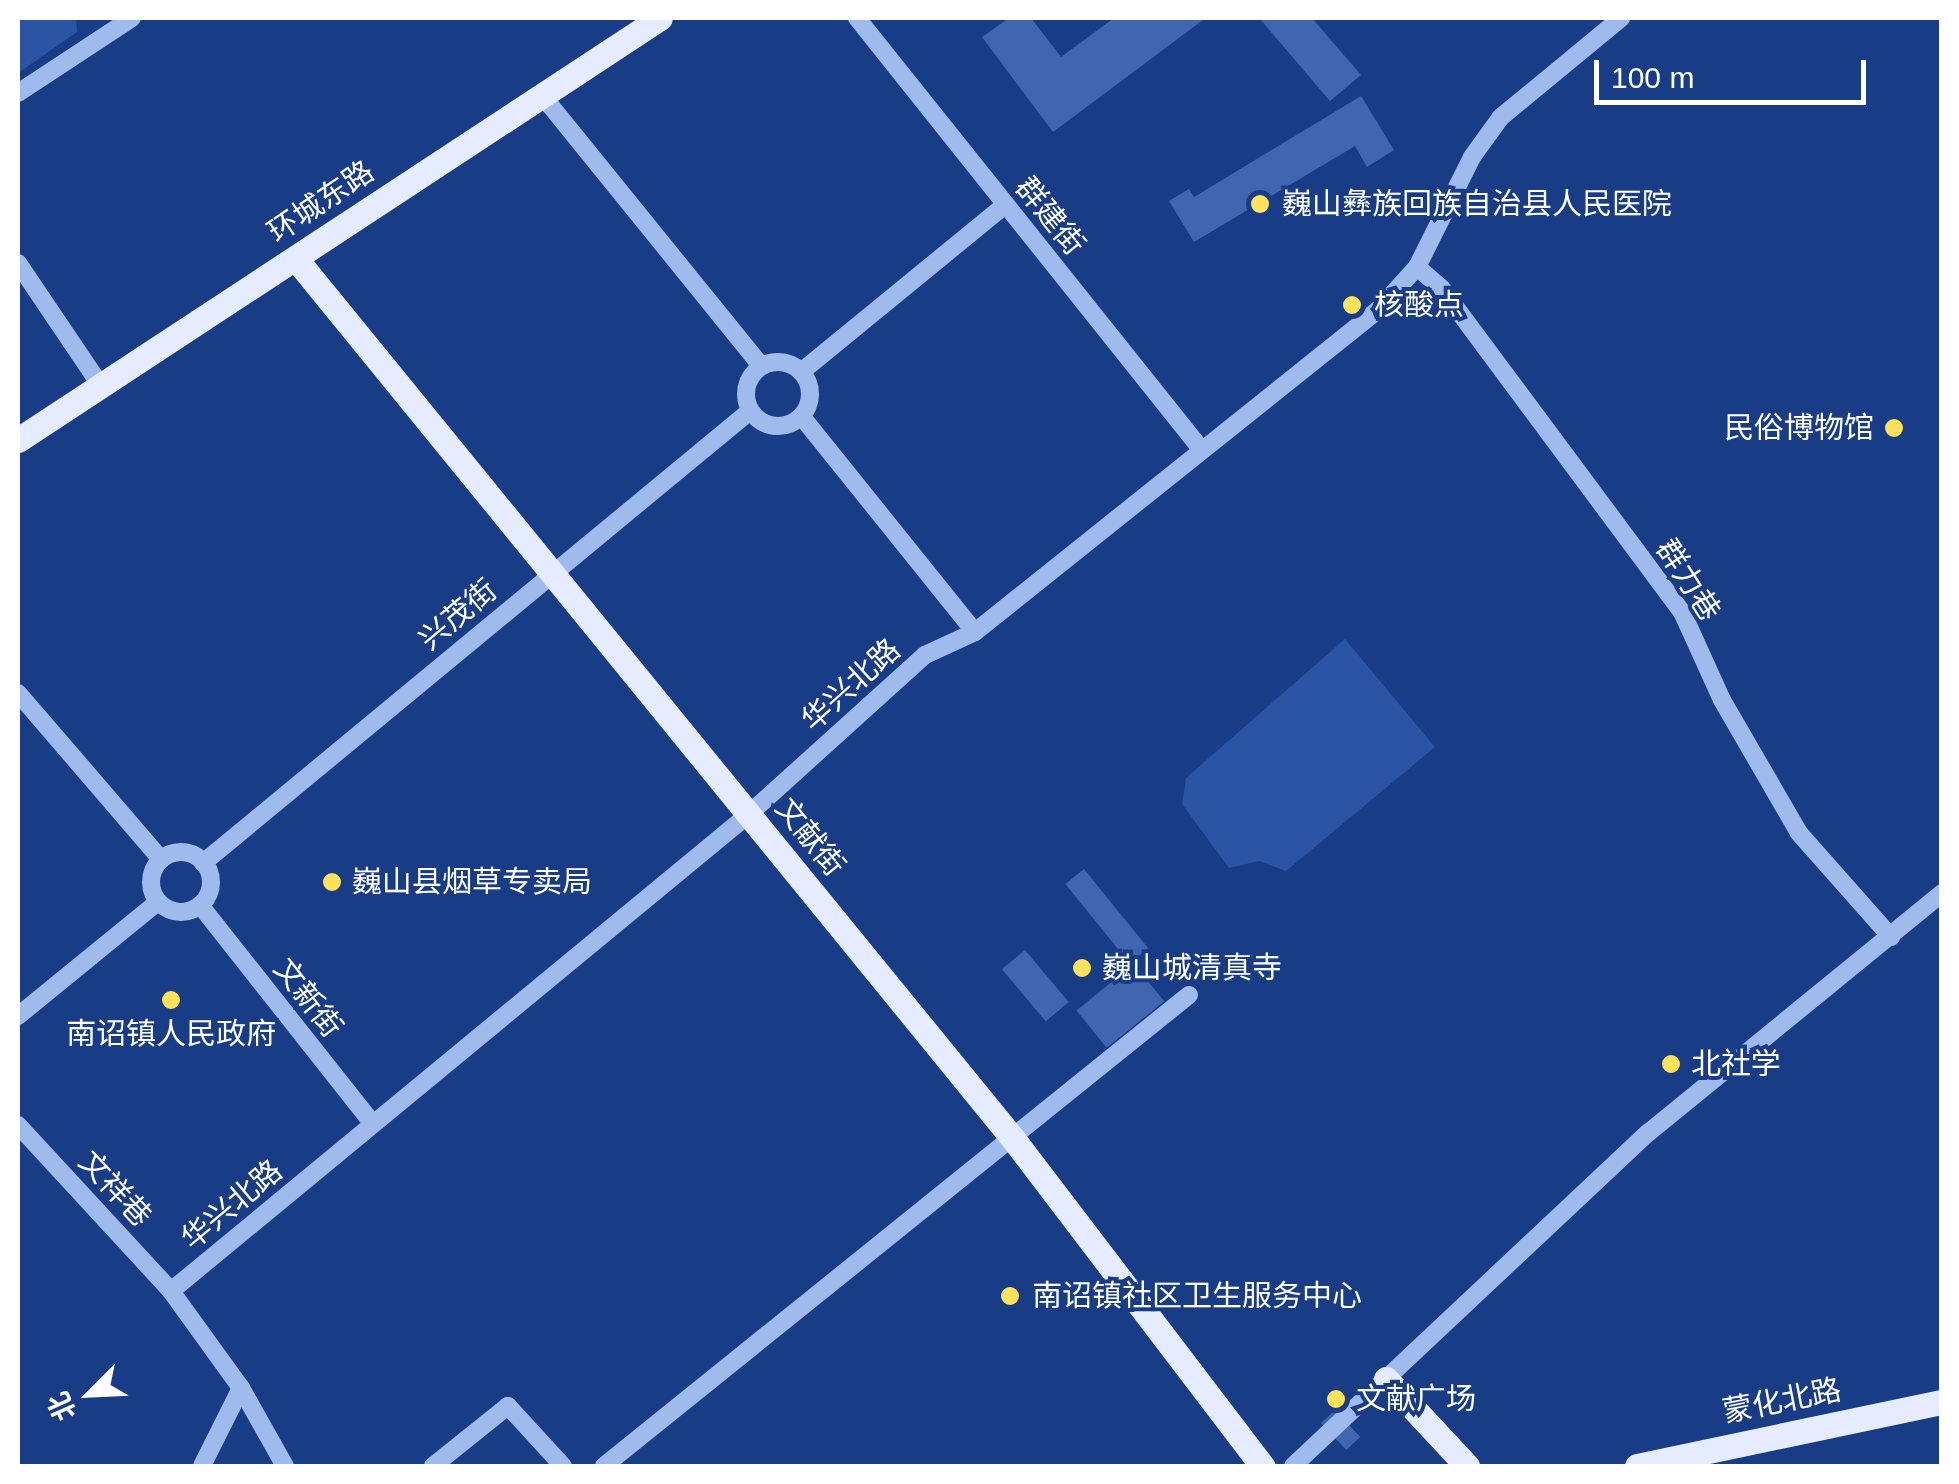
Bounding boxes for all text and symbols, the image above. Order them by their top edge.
scale bar [1599,40,1872,102]
text: 100 m [1611,61,1694,94]
street label: 环城东路 [261,154,381,250]
street label: 群建街 [1008,170,1092,262]
place label: 巍山彝族回族自治县人民医院 [1282,186,1672,222]
marker: 巍山彝族回族自治县人民医院 [1247,191,1273,217]
place label: 核酸点 [1374,287,1464,323]
marker: 核酸点 [1339,292,1365,318]
place label: 民俗博物馆 [1724,410,1874,446]
marker: 民俗博物馆 [1883,417,1905,439]
street label: 群力巷 [1648,532,1728,628]
street label: 兴茂街 [412,572,504,658]
street label: 华兴北路 [794,631,908,739]
street label: 文献街 [768,791,852,883]
place label: 巍山县烟草专卖局 [352,864,592,900]
marker: 巍山县烟草专卖局 [321,871,343,893]
place label: 巍山城清真寺 [1102,950,1282,986]
street label: 文新街 [266,951,350,1045]
marker: 巍山城清真寺 [1071,957,1093,979]
marker: 南诏镇人民政府 [160,989,182,1011]
place label: 南诏镇人民政府 [66,1016,276,1052]
place label: 北社学 [1691,1046,1781,1082]
marker: 北社学 [1660,1053,1682,1075]
street label: 文祥巷 [71,1144,159,1234]
street label: 华兴北路 [174,1153,290,1257]
place label: 南诏镇社区卫生服务中心 [1032,1278,1362,1314]
marker: 南诏镇社区卫生服务中心 [997,1283,1023,1309]
north arrow [40,1344,140,1444]
street label: 蒙化北路 [1720,1372,1844,1430]
place label: 文献广场 [1356,1381,1476,1417]
text: 北 [42,1387,82,1426]
marker: 文献广场 [1325,1388,1347,1410]

